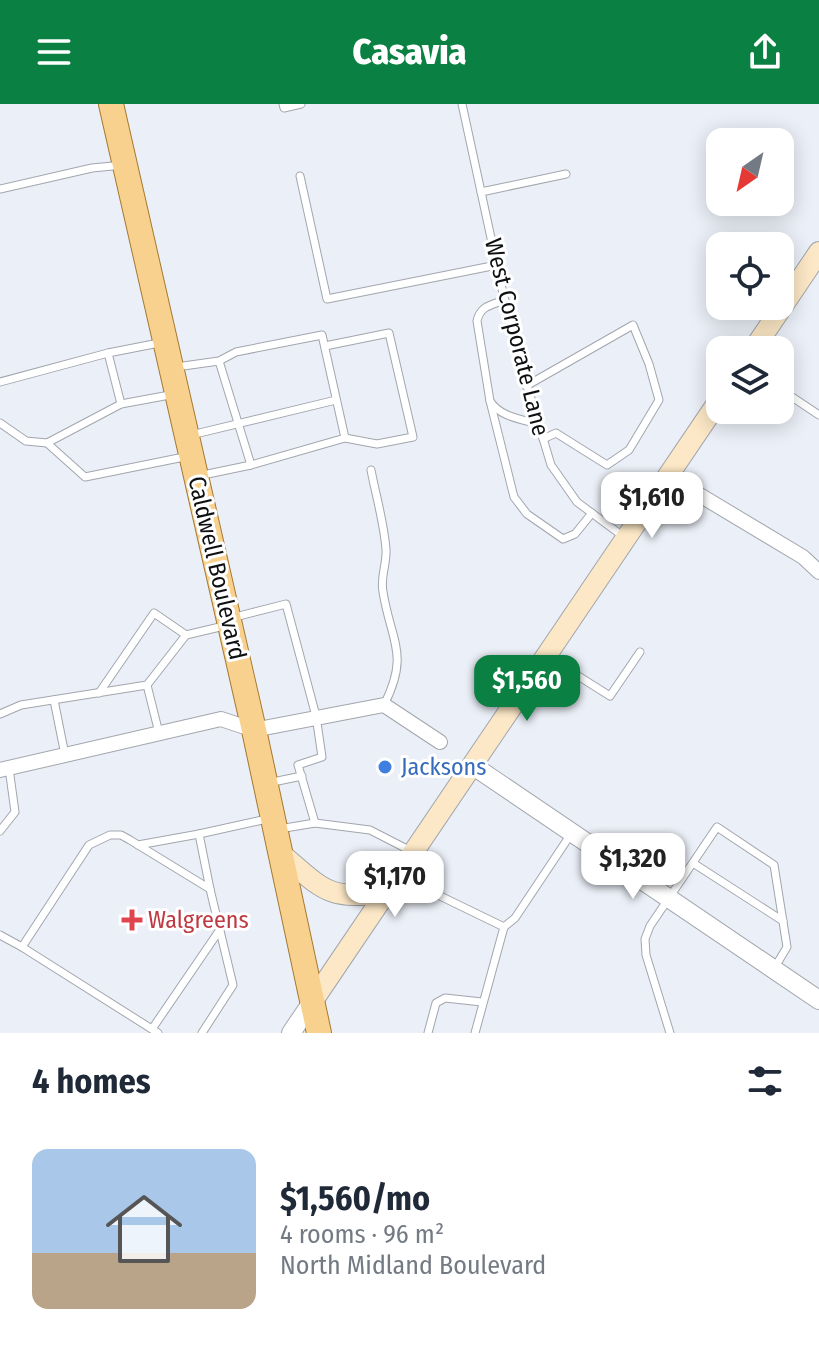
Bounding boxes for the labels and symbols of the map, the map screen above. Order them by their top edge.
north arrow [706,128,794,216]
street label: West Corporate Lane [479,235,555,439]
pin: $1,610 [587,472,717,540]
street label: Caldwell Boulevard [182,474,252,662]
pin: $1,560 [462,655,592,723]
place label: Jacksons [401,753,486,781]
marker: Jacksons [376,758,394,776]
pin: $1,320 [568,833,698,901]
pin: $1,170 [330,851,460,919]
place label: Walgreens [148,906,249,934]
marker: Walgreens [123,911,141,929]

